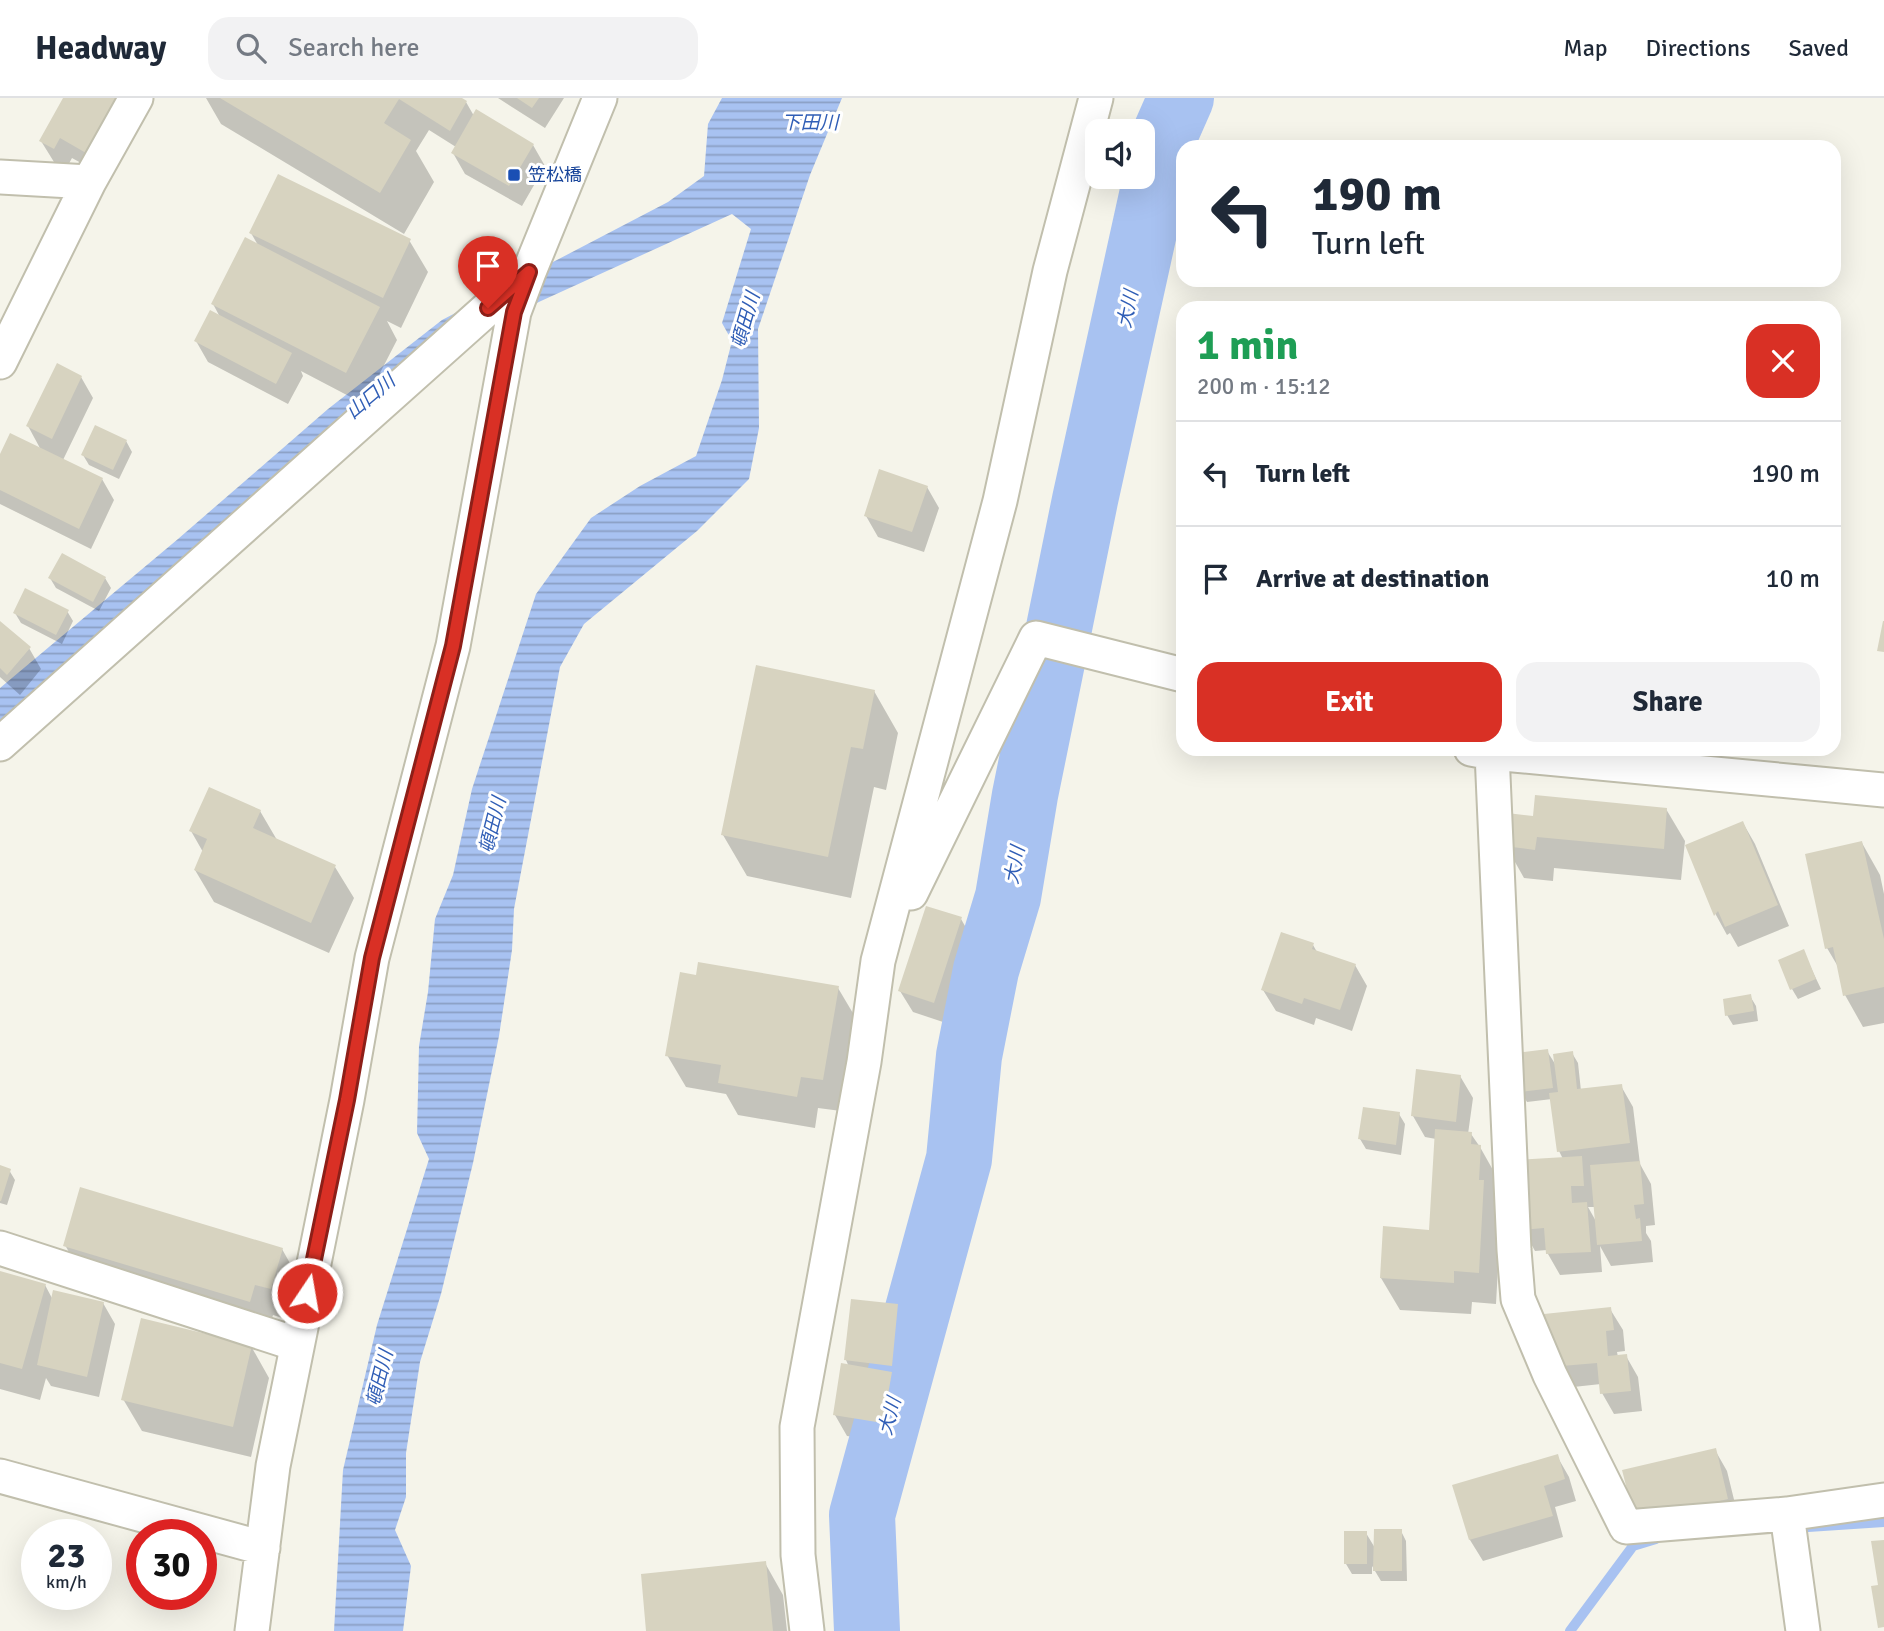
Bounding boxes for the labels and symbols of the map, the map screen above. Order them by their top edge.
water label: 下田川 [781,111,840,135]
place label: 笠松橋 [528,164,582,186]
marker: 笠松橋 [506,167,522,183]
pin [458,236,518,308]
water label: 大川 [1112,286,1144,330]
water label: 頓田川 [727,288,766,351]
water label: 山口川 [341,368,402,424]
water label: 頓田川 [474,793,512,856]
water label: 大川 [1000,842,1031,886]
position arrow [270,1256,344,1330]
water label: 頓田川 [361,1346,399,1409]
water label: 大川 [873,1393,907,1438]
speed limit sign: 30 [126,1519,217,1610]

